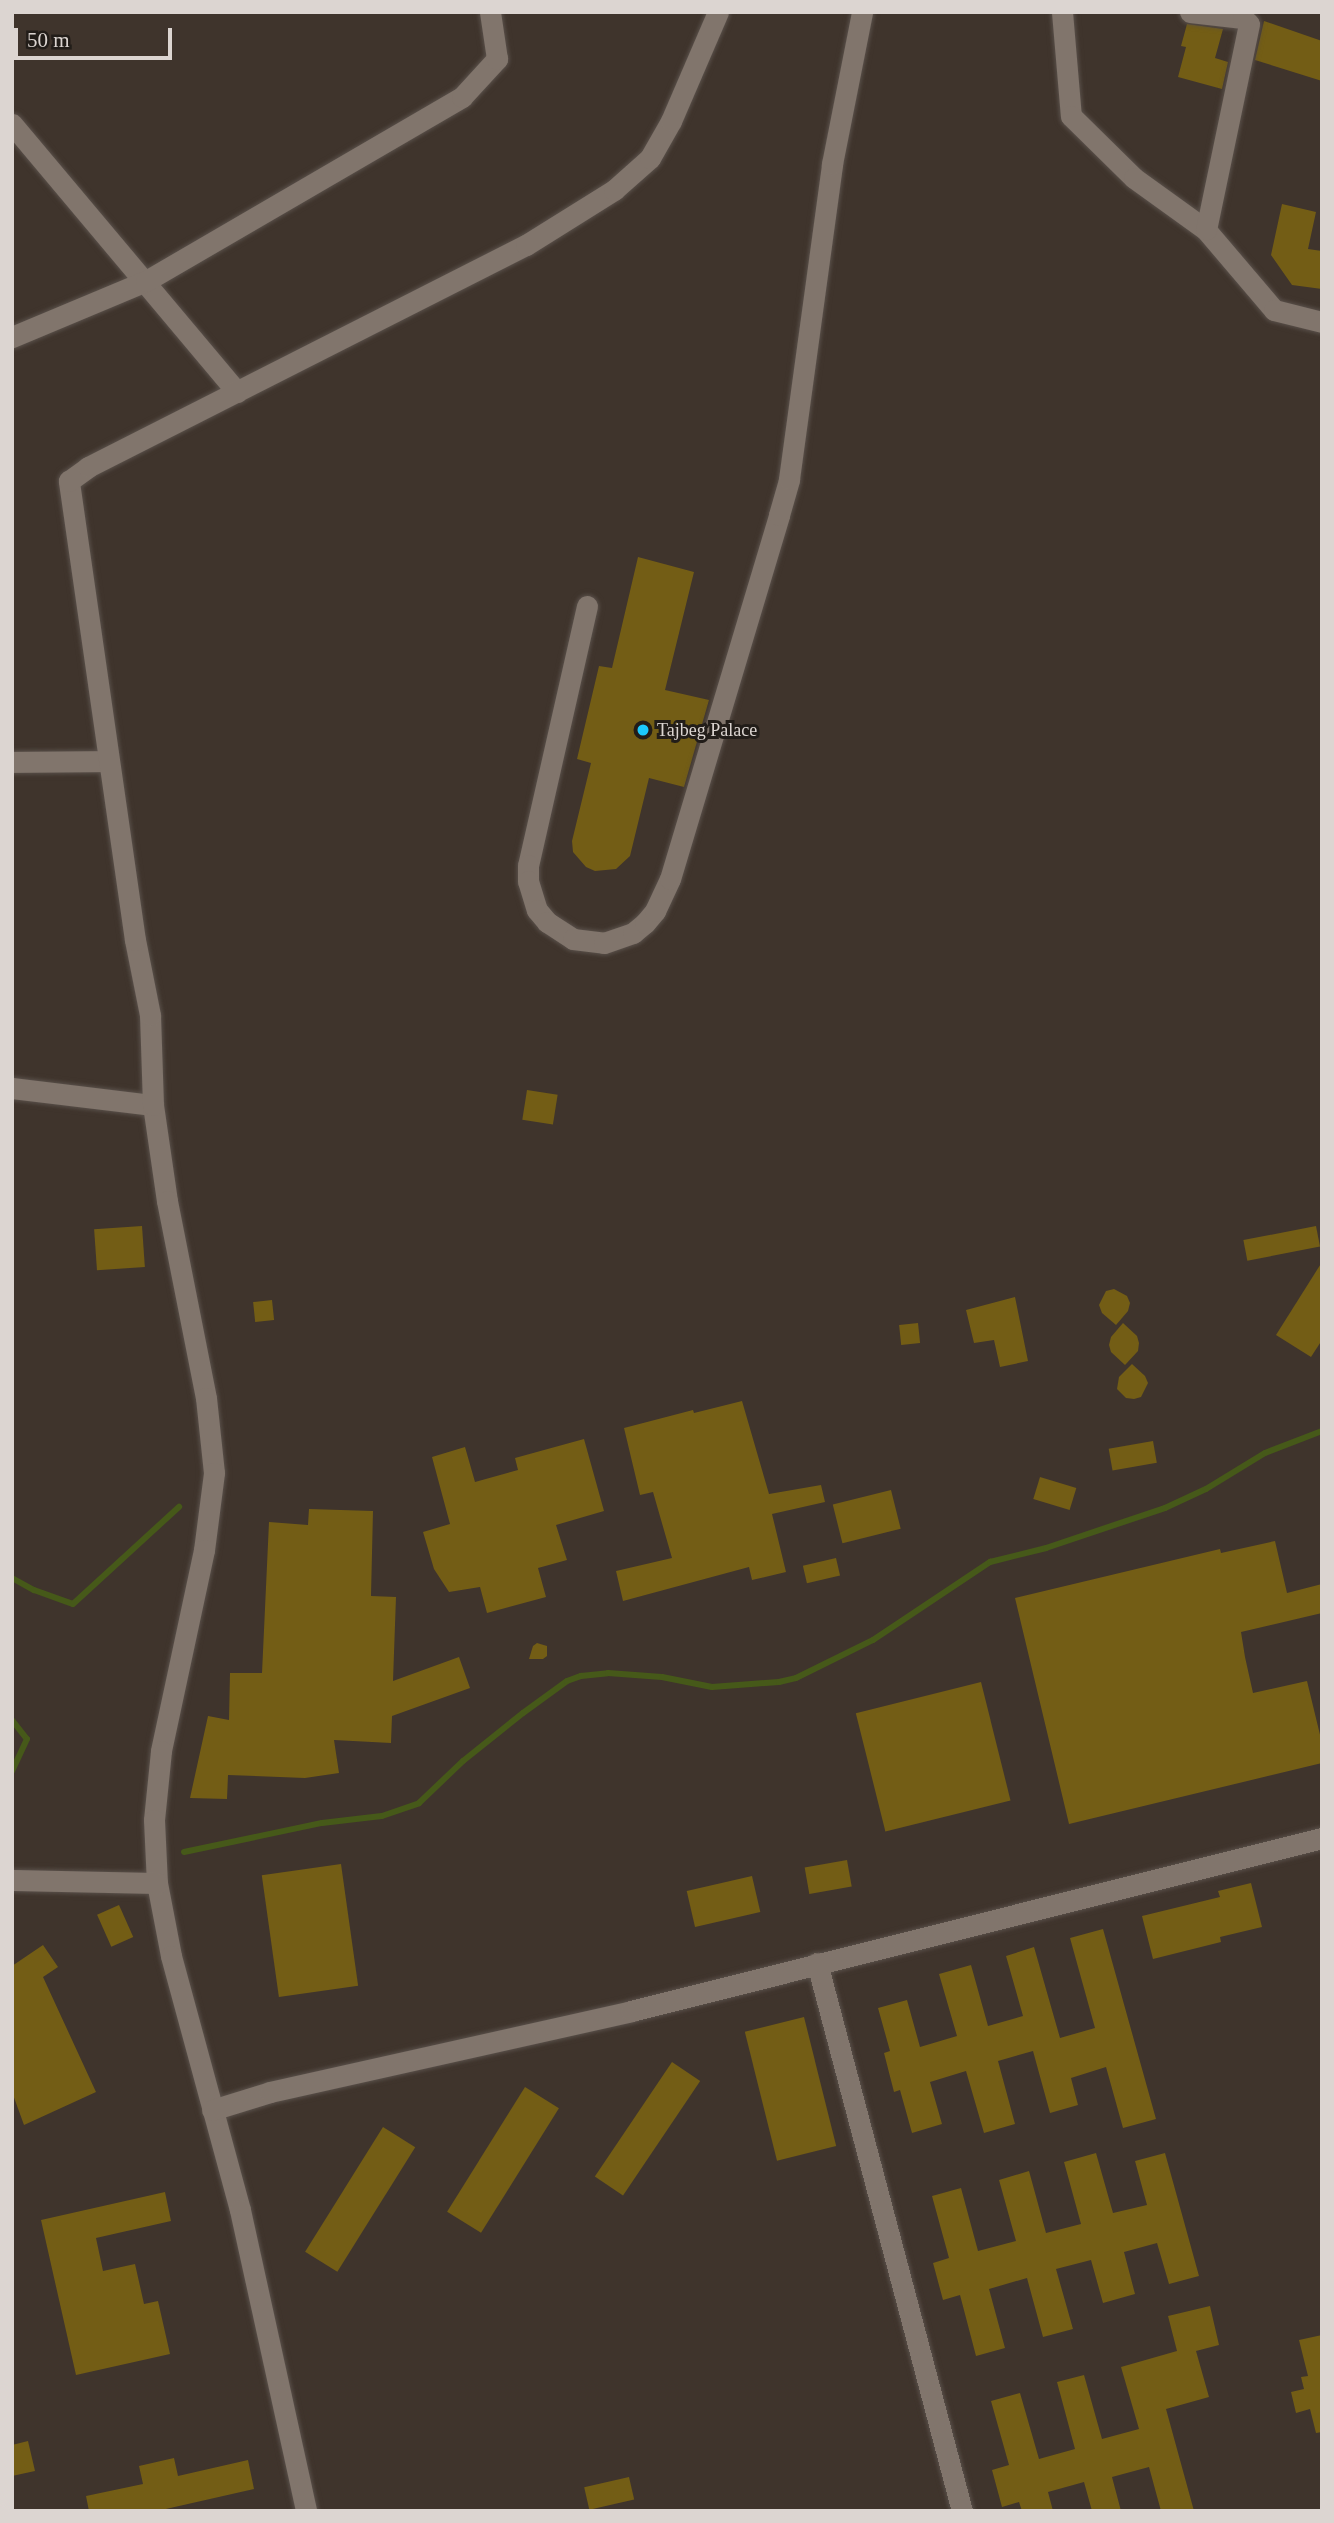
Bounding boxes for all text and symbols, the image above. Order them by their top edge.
scale bar [18,14,175,58]
text: 50 m [27,28,70,52]
place label: Tajbeg Palace [657,719,757,741]
marker: Tajbeg Palace [635,722,651,738]

